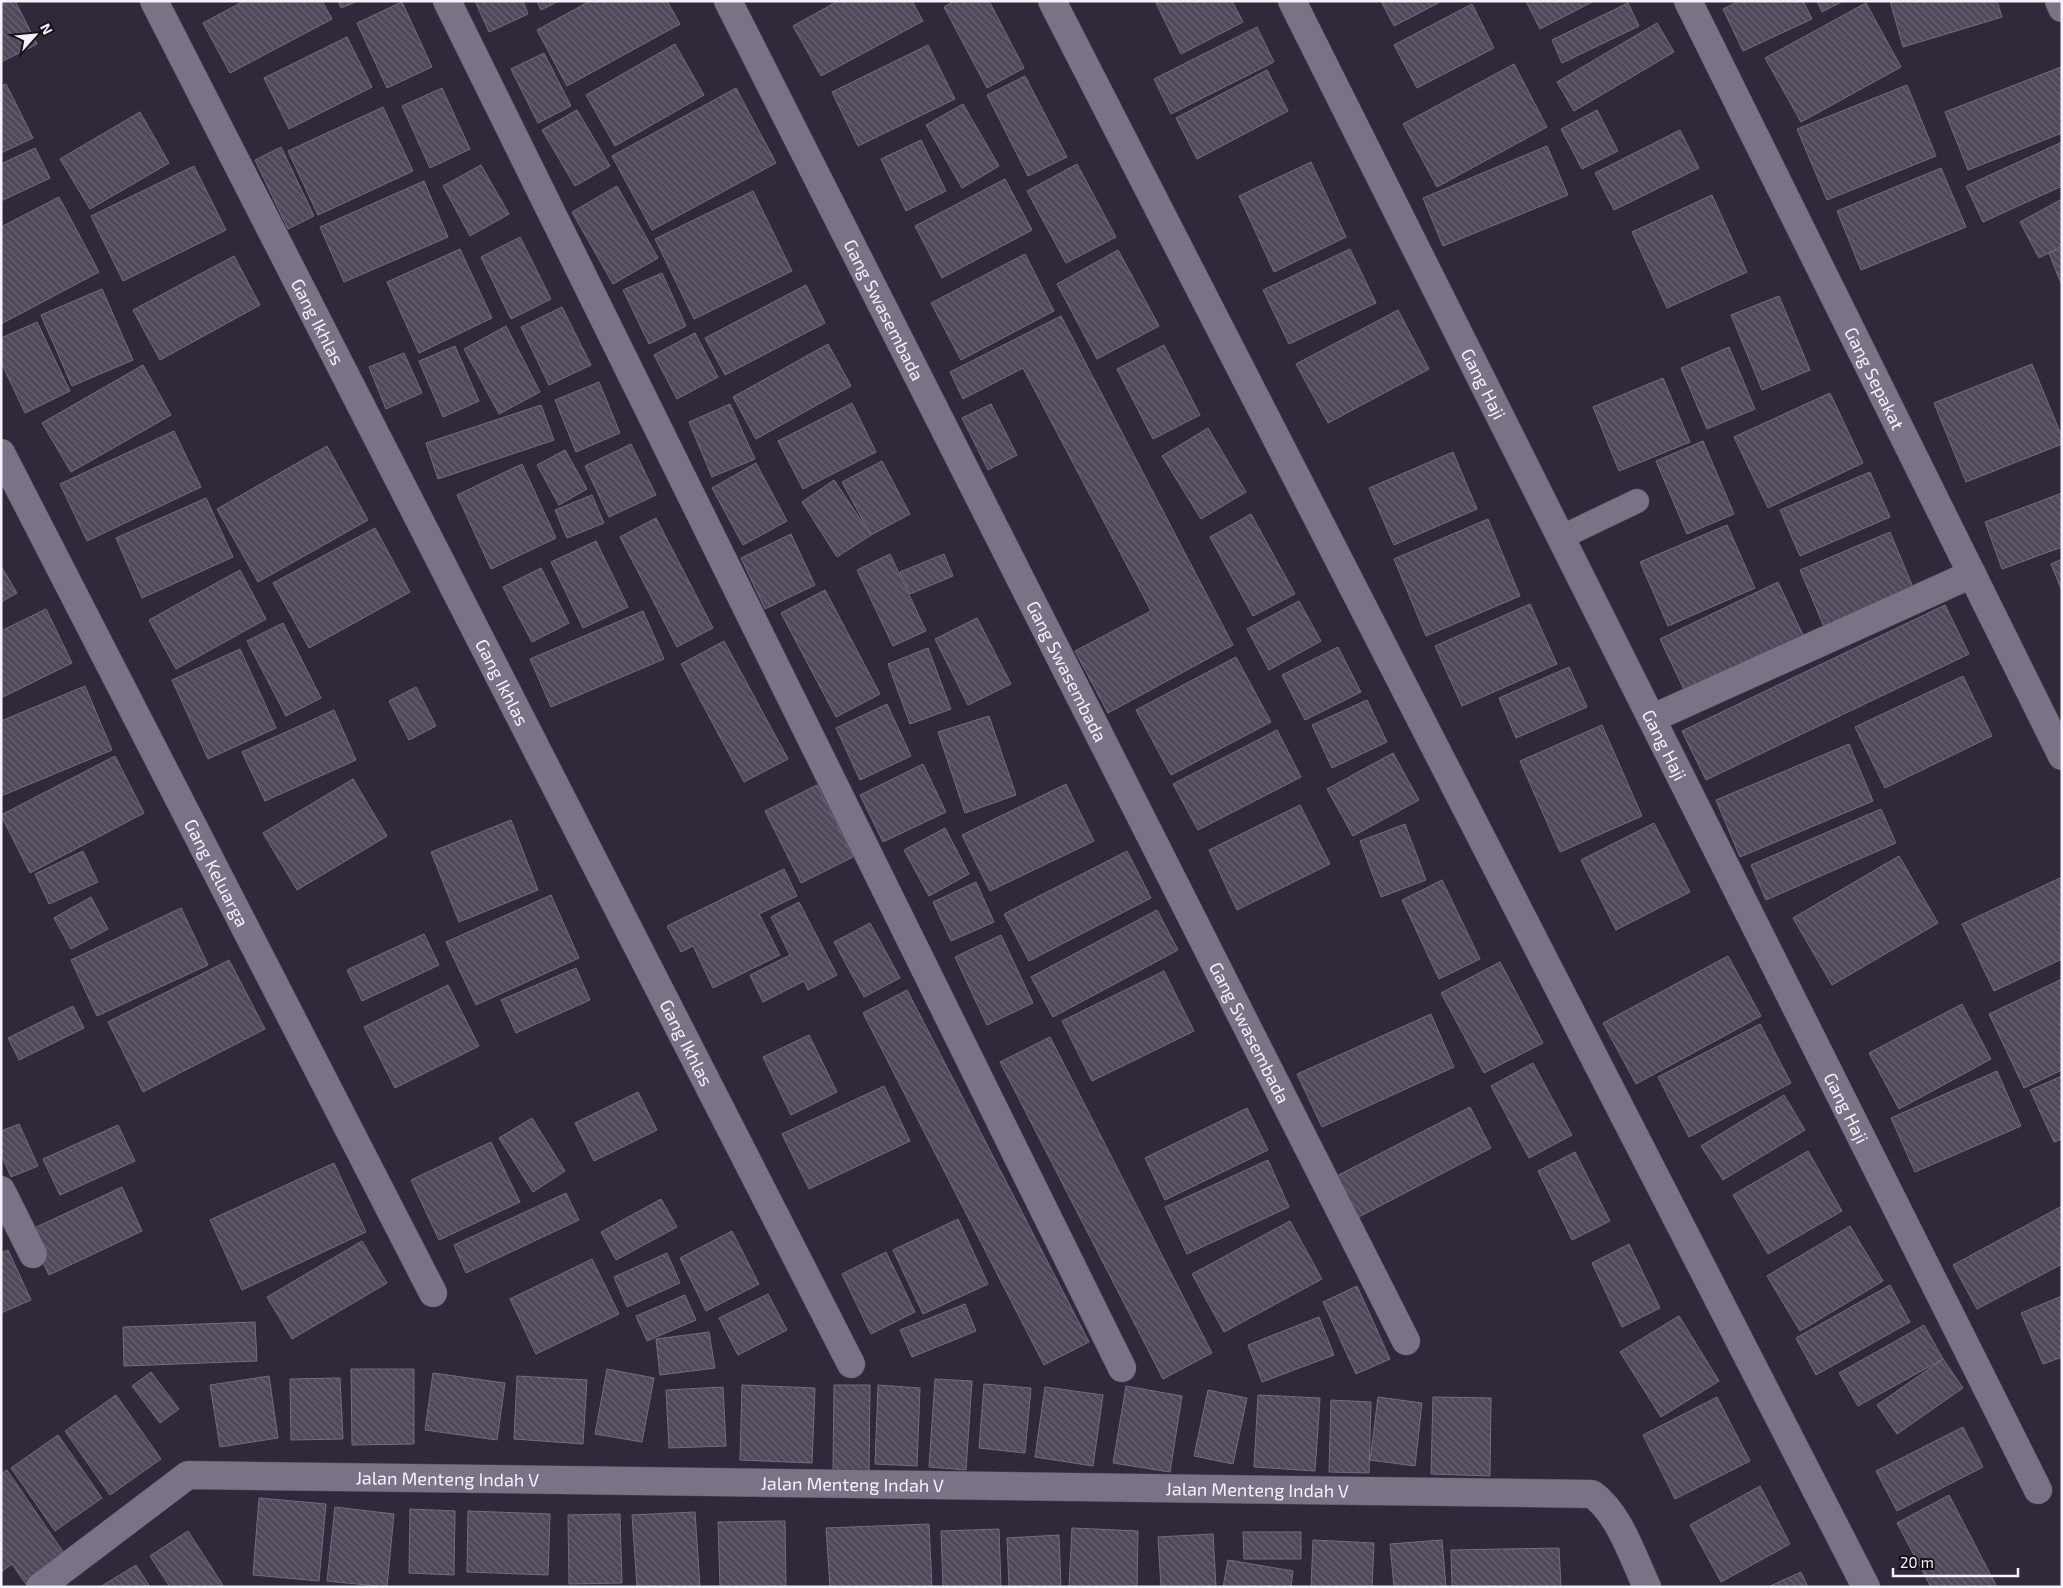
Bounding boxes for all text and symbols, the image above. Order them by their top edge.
north arrow [10,10,60,60]
text: N [37,21,57,37]
street label: Gang Swasembada [839,235,929,384]
street label: Gang Ikhlas [287,274,349,369]
street label: Gang Sepakat [1840,323,1910,433]
street label: Gang Haji [1457,344,1511,423]
street label: Gang Swasembada [1022,597,1112,745]
street label: Gang Ikhlas [471,635,534,729]
street label: Gang Haji [1638,706,1692,784]
street label: Gang Keluarga [180,815,254,930]
street label: Gang Swasembada [1205,958,1295,1107]
street label: Gang Ikhlas [655,996,718,1090]
street label: Gang Haji [1820,1069,1874,1147]
street label: Jalan Menteng Indah V [356,1466,539,1491]
street label: Jalan Menteng Indah V [761,1472,944,1496]
street label: Jalan Menteng Indah V [1166,1477,1349,1502]
scale bar [1893,1546,2018,1578]
text: 20 m [1900,1553,1934,1571]

